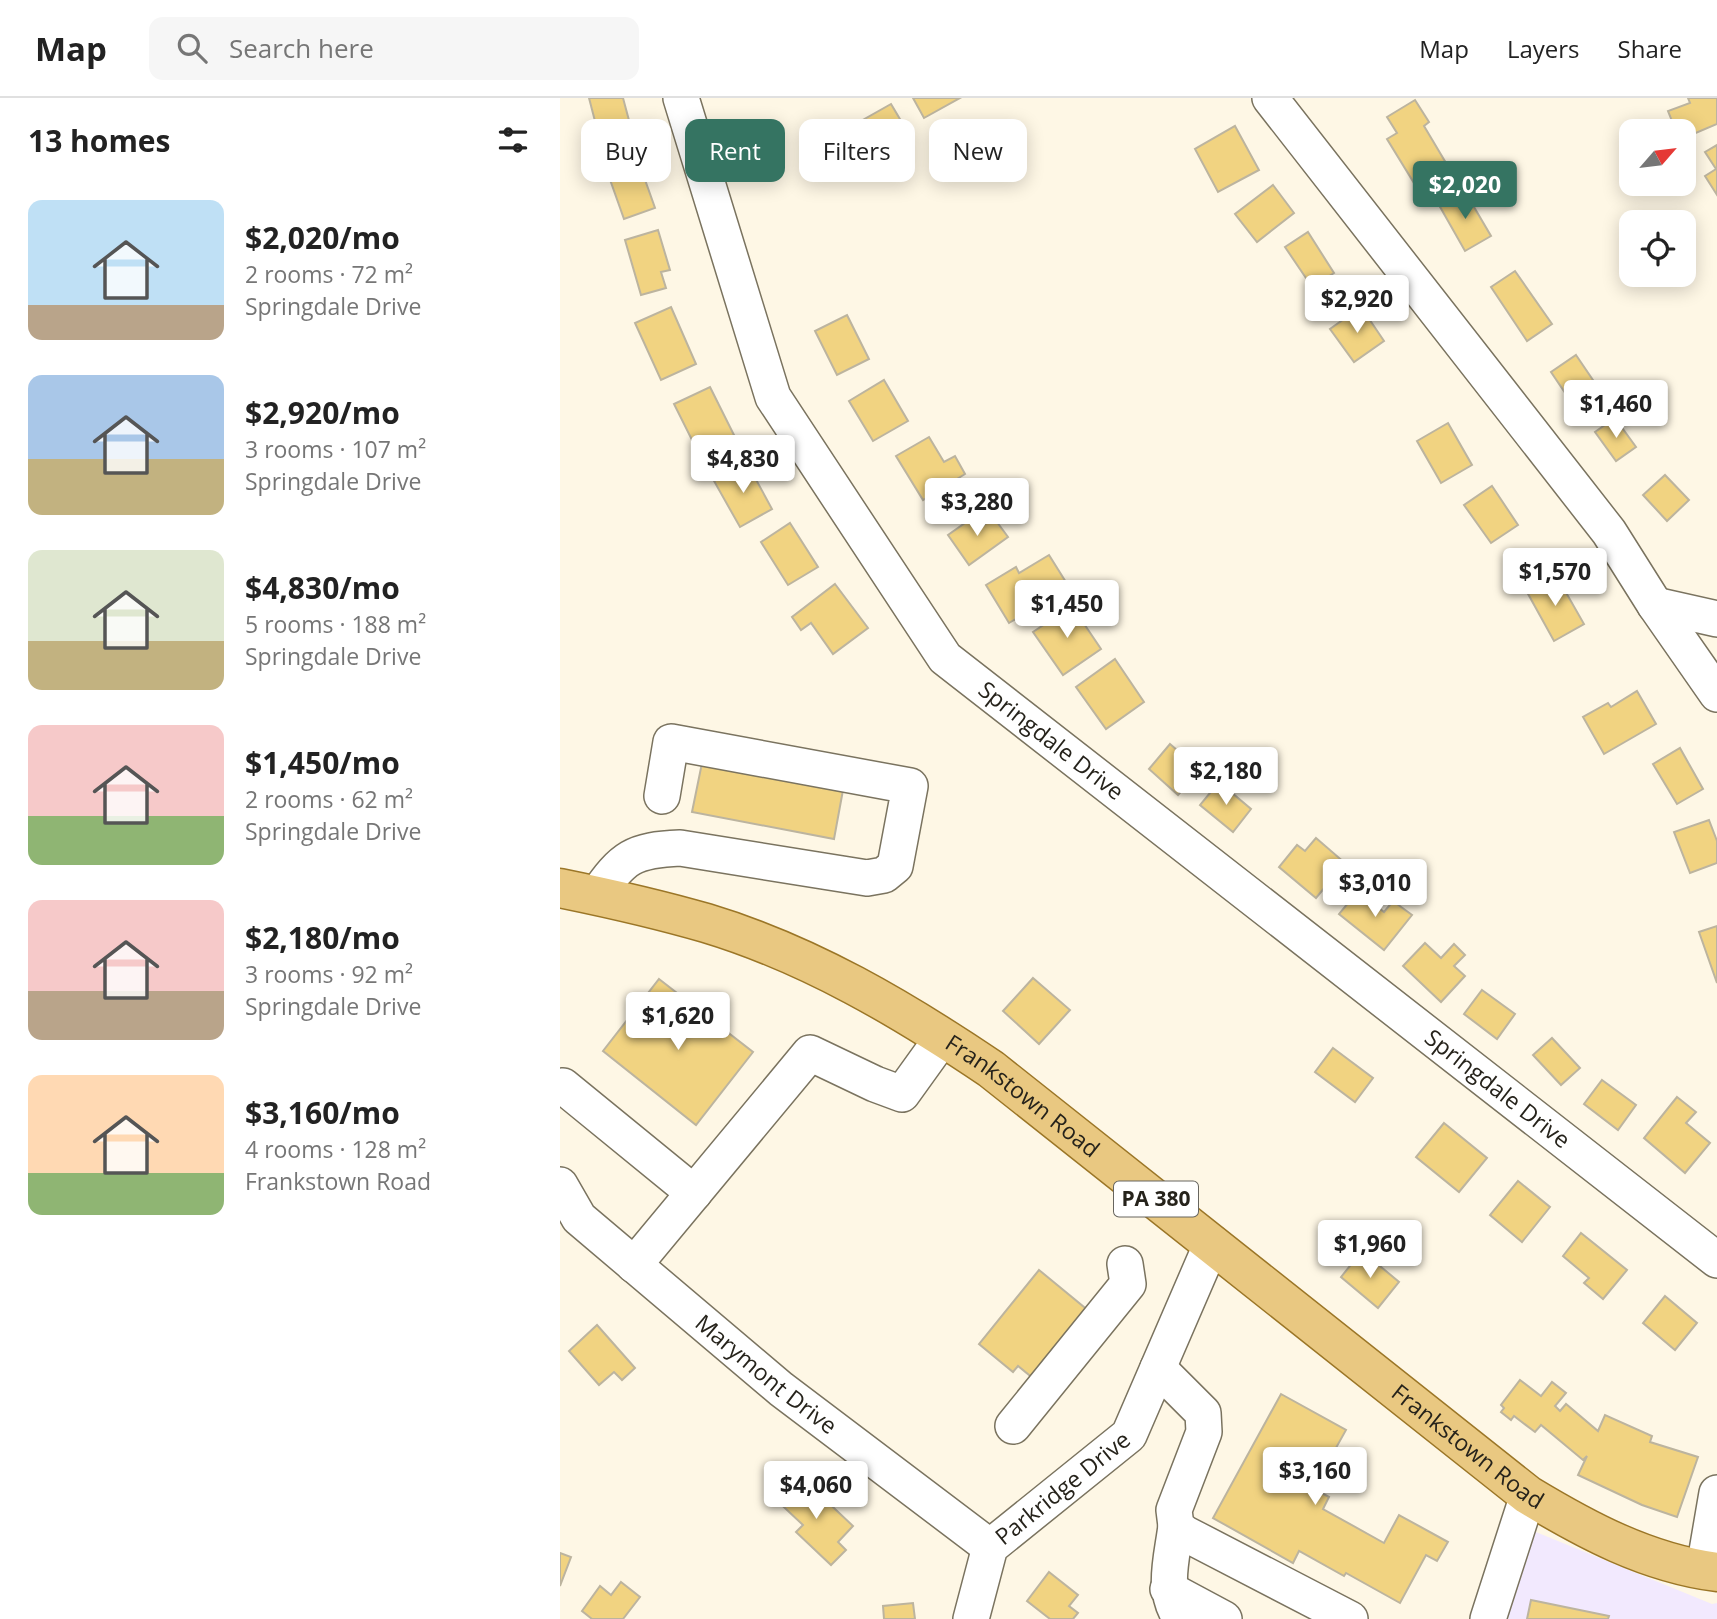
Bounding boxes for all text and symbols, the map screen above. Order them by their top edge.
search box [149,17,639,80]
text: Map [35,26,107,71]
icon: search [173,29,211,67]
text: Search here [229,30,374,66]
text: Map [1419,32,1469,65]
text: Layers [1507,32,1580,65]
text: Share [1618,32,1682,65]
chip: Buy [581,119,671,182]
chip: Rent [685,119,785,182]
chip: Filters [799,119,915,182]
chip: New [929,119,1027,182]
north arrow [1619,119,1696,196]
map controls [1619,119,1696,287]
text: 13 homes [28,120,171,161]
icon: filters [494,121,532,159]
pin: $2,020 [1408,162,1522,221]
text: $2,020 [1429,168,1501,200]
button: locate [1619,210,1696,287]
text: $2,020/mo [245,217,400,258]
icon: home [84,228,168,312]
text: 2 rooms · 72 m² [245,258,413,290]
pin: $2,920 [1300,275,1414,335]
text: $2,920 [1321,282,1393,314]
text: Springdale Drive [245,290,421,322]
pin: $1,460 [1559,380,1673,440]
text: $1,460 [1580,387,1652,419]
text: $2,920/mo [245,392,400,433]
icon: home [84,403,168,487]
text: 3 rooms · 107 m² [245,433,426,465]
pin: $4,830 [686,436,800,495]
text: $4,830 [707,442,779,474]
text: Springdale Drive [245,465,421,497]
pin: $3,280 [920,478,1034,538]
text: $3,280 [941,485,1013,517]
pin: $1,570 [1498,548,1612,608]
text: $1,570 [1519,555,1591,587]
text: $4,830/mo [245,567,400,608]
icon: home [84,578,168,662]
pin: $1,450 [1010,580,1124,640]
text: $1,450 [1031,587,1103,619]
text: 5 rooms · 188 m² [245,608,426,640]
text: Springdale Drive [245,640,421,672]
street label: Springdale Drive [972,673,1131,807]
text: $1,450/mo [245,742,400,783]
pin: $2,180 [1169,748,1283,807]
icon: home [84,753,168,837]
text: $2,180 [1190,754,1262,786]
text: 2 rooms · 62 m² [245,783,413,815]
text: Springdale Drive [245,815,421,847]
pin: $3,010 [1318,860,1432,919]
text: $3,010 [1339,866,1411,898]
text: $2,180/mo [245,917,400,958]
icon: home [84,928,168,1012]
text: 3 rooms · 92 m² [245,958,413,990]
text: Springdale Drive [245,990,421,1022]
pin: $1,620 [621,992,735,1052]
text: $1,620 [642,999,714,1031]
street label: Springdale Drive [1419,1021,1577,1155]
street label: Frankstown Road [940,1026,1107,1164]
text: $3,160/mo [245,1092,400,1133]
icon: home [84,1103,168,1187]
text: 4 rooms · 128 m² [245,1133,426,1165]
text: Frankstown Road [245,1165,431,1197]
road number: PA 380 [1114,1182,1198,1216]
pin: $1,960 [1313,1220,1427,1280]
text: $1,960 [1334,1227,1406,1259]
street label: Marymont Drive [689,1306,844,1441]
street label: Frankstown Road [1385,1376,1550,1516]
street label: Parkridge Drive [988,1423,1137,1552]
pin: $3,160 [1258,1448,1372,1507]
text: $3,160 [1279,1454,1351,1486]
pin: $4,060 [759,1462,873,1521]
text: $4,060 [780,1468,852,1500]

